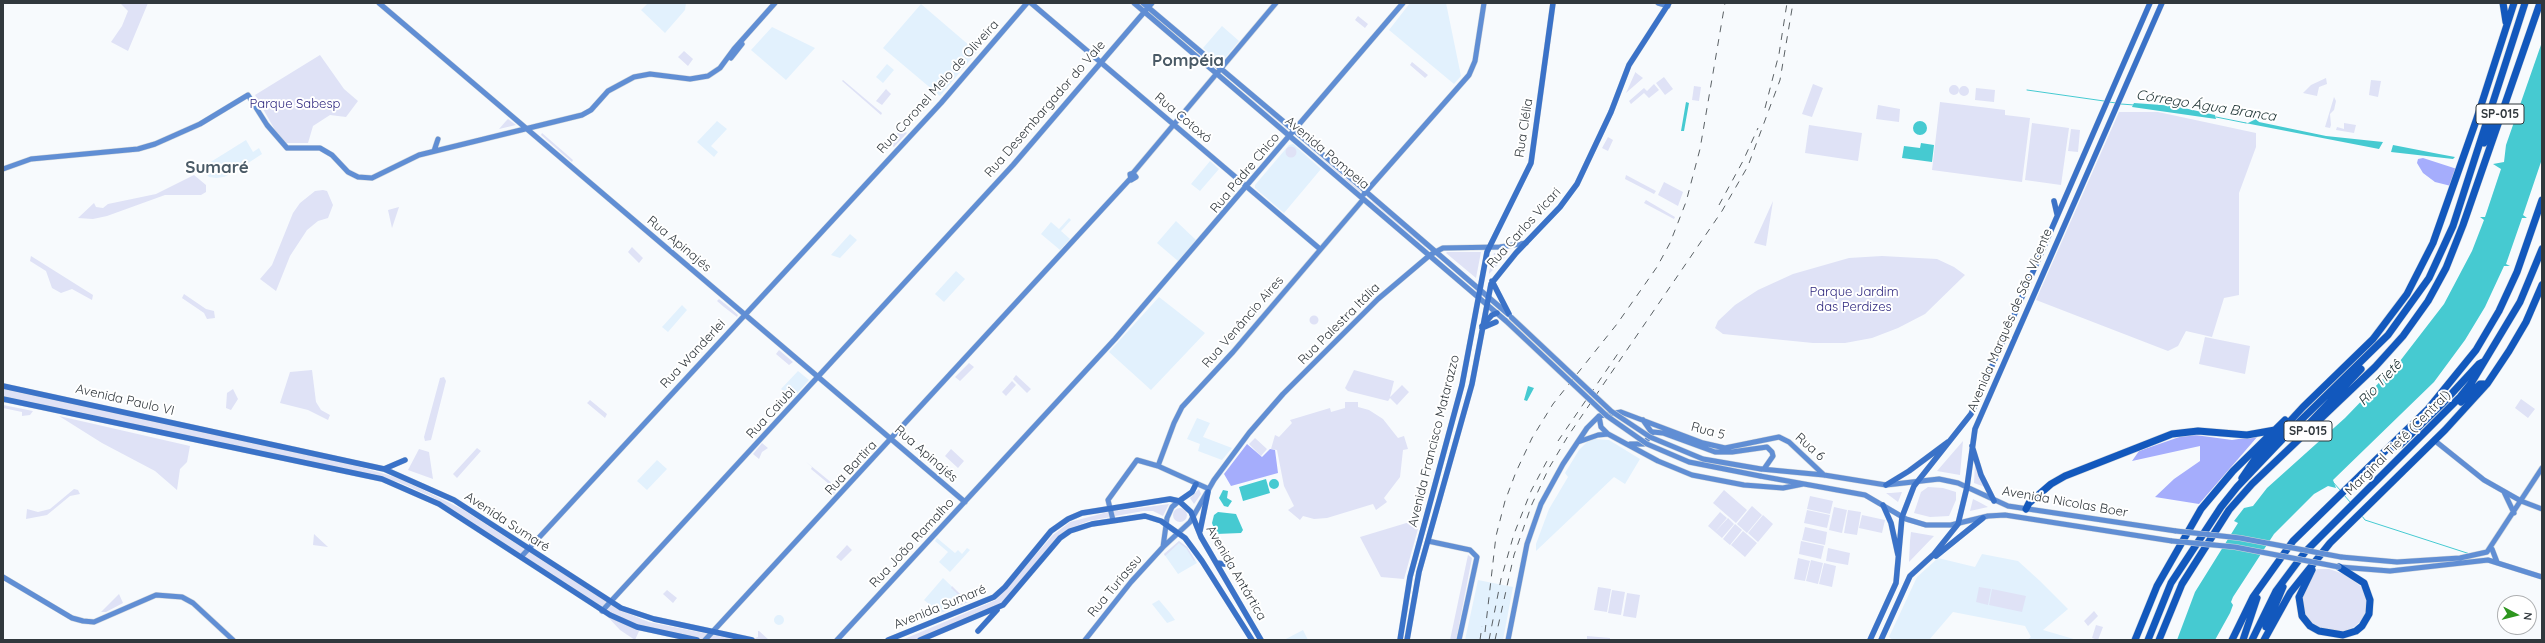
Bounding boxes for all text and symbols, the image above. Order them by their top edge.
street label: Rua Coronel Melo de Oliveira [874,17,1002,157]
street label: Rua Desembargador do Vale [981,37,1109,181]
district label: Pompéia [1152,51,1224,71]
water label: Córrego Água Branca [2135,87,2277,125]
street label: Rua Cotoxó [1151,90,1215,146]
park label: Parque Sabesp [250,96,340,112]
street label: Rua Clélia [1512,97,1536,159]
road number: SP-015 [2476,104,2524,124]
street label: Avenida Pompeia [1282,113,1372,193]
street label: Rua Padre Chico [1207,130,1283,216]
district label: Sumaré [185,158,249,178]
street label: Rua Carlos Vicari [1484,185,1564,271]
street label: Rua Apinajés [644,213,714,275]
street label: Avenida Marquês de São Vicente [1964,226,2056,414]
street label: Rua Venâncio Aires [1199,273,1287,371]
street label: Rua Palestra Itália [1295,280,1383,368]
park label: Parque Jardim das Perdizes [1810,284,1898,315]
street label: Rua Wanderlei [657,316,729,392]
street label: Avenida Francisco Matarazzo [1405,353,1463,529]
water label: Rio Tietê [2355,357,2405,409]
street label: Avenida Paulo VI [74,381,176,419]
street label: Rua Caiubi [743,384,799,442]
street label: Marginal Tietê (Central) [2342,387,2454,499]
street label: Rua 5 [1689,419,1727,443]
road number: SP-015 [2284,421,2332,441]
street label: Rua Apinajés [891,422,961,486]
street label: Rua 6 [1792,430,1828,464]
street label: Rua Bartira [822,438,880,498]
street label: Avenida Nicolas Boer [2001,483,2129,521]
street label: Avenida Sumaré [462,489,552,555]
street label: Rua João Ramalho [867,495,957,591]
street label: Avenida Antártica [1203,523,1269,623]
street label: Rua Turiassu [1084,552,1146,620]
street label: Avenida Sumaré [892,581,988,633]
north arrow [2497,595,2537,635]
text: N [2520,611,2535,621]

